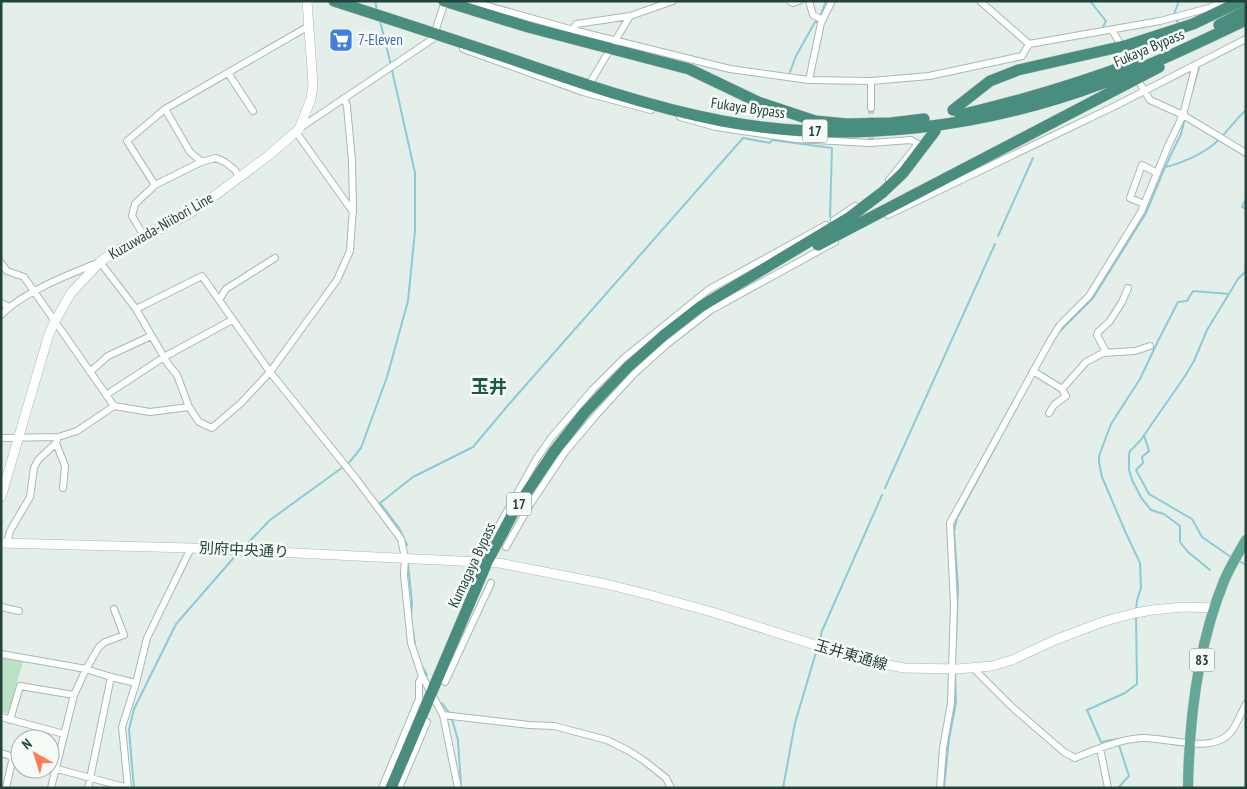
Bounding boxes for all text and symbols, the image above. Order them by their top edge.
street label: Fukaya Bypass [1111,24,1187,71]
supermarket icon: 7-Eleven [328,27,354,53]
place label: 7-Eleven [358,30,403,49]
street label: Fukaya Bypass [710,93,786,122]
road number: 17 [802,120,828,142]
street label: Kuzuwada-Niibori Line [105,188,216,263]
district label: 玉井 [471,375,507,398]
road number: 17 [506,492,532,516]
street label: Kumagaya Bypass [443,519,500,611]
street label: 別府中央通り [199,538,289,561]
street label: 玉井東通線 [812,635,890,674]
road number: 83 [1190,648,1214,672]
north arrow [10,729,60,779]
text: N [18,735,35,753]

